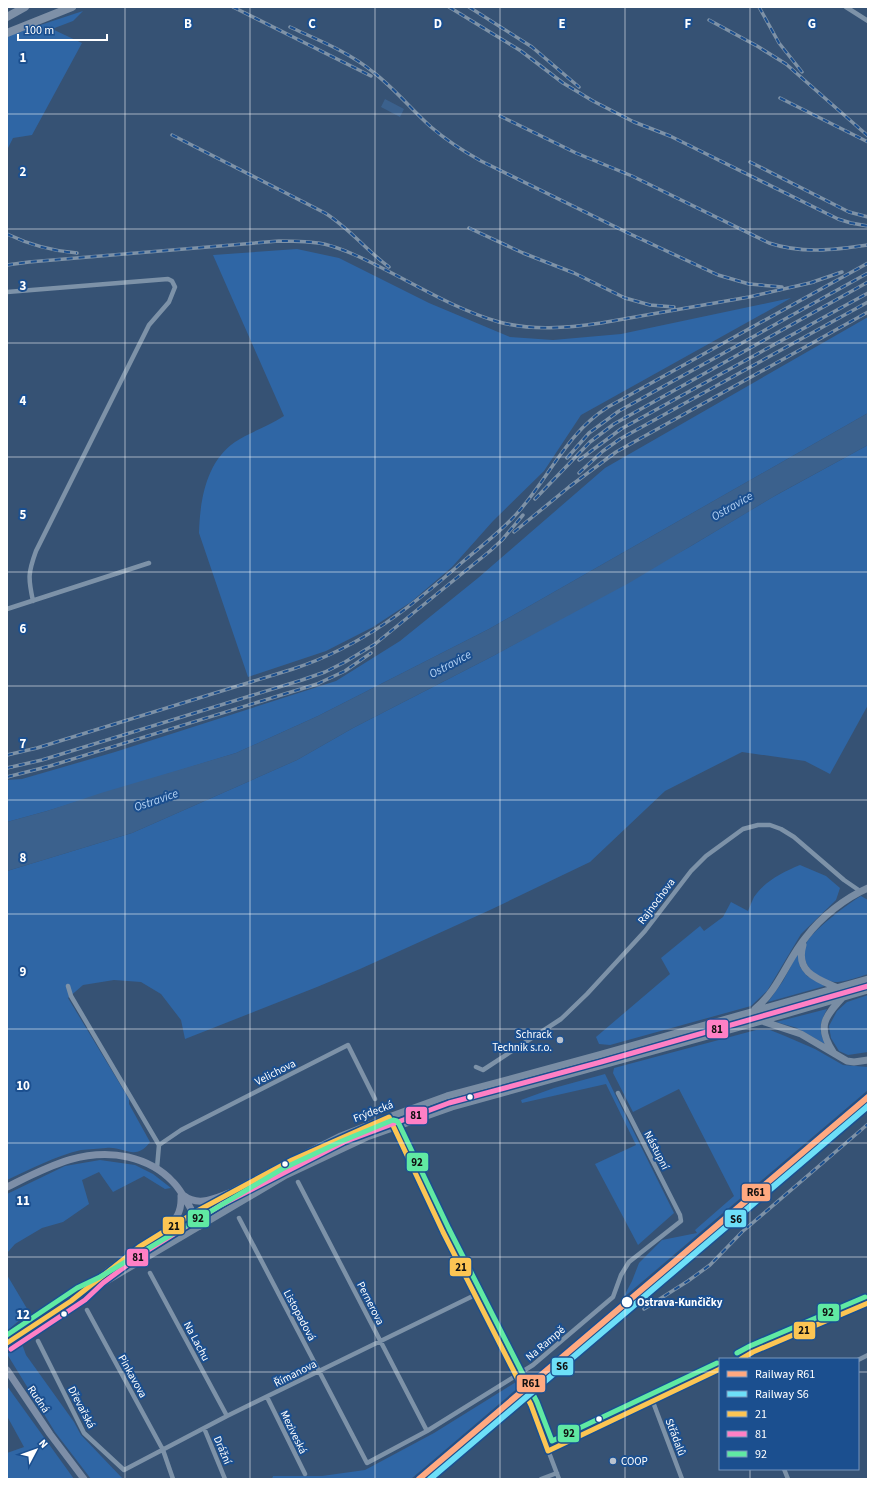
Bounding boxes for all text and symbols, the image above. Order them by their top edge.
text: B [184,15,192,33]
text: C [308,15,316,33]
text: D [434,15,442,33]
text: E [558,15,566,33]
text: F [685,15,692,33]
text: G [808,15,816,33]
scale bar [18,16,107,42]
text: 100 m [24,22,54,39]
text: 1 [20,49,27,67]
text: 2 [20,163,27,181]
text: 3 [20,277,27,295]
text: 4 [20,392,27,410]
water label: Ostravice [708,488,757,525]
text: 5 [20,506,27,524]
text: 6 [20,620,27,638]
water label: Ostravice [426,646,475,683]
text: 7 [20,735,27,753]
water label: Ostravice [132,785,181,816]
text: 8 [20,849,27,867]
street label: Rajnochova [634,875,679,927]
text: 9 [20,963,27,981]
line badge: 81 [706,1019,729,1039]
text: 81 [711,1022,723,1037]
place label: Schrack Technik s.r.o. [492,1027,553,1055]
marker: Schrack Technik s.r.o. [555,1035,565,1045]
street label: Velichova [252,1056,298,1089]
text: 10 [16,1077,30,1095]
unlabelled marker [465,1092,475,1102]
street label: Frýdecká [351,1097,395,1126]
line badge: 81 [405,1106,428,1125]
text: 81 [410,1108,422,1123]
street label: Nástupní [640,1128,673,1172]
line badge: 92 [406,1152,429,1172]
text: 92 [411,1155,423,1170]
unlabelled marker [280,1159,290,1169]
line badge: R61 [741,1183,771,1202]
text: R61 [747,1185,765,1200]
text: 11 [16,1192,30,1210]
line badge: 92 [187,1209,210,1228]
line badge: S6 [724,1209,747,1228]
text: 92 [192,1211,204,1226]
text: S6 [730,1212,742,1227]
line badge: 21 [162,1216,185,1235]
text: 21 [168,1219,180,1234]
line badge: 81 [126,1248,149,1267]
text: 81 [132,1250,144,1265]
line badge: 21 [449,1257,472,1277]
text: 21 [455,1260,467,1275]
street label: Pernerova [353,1279,388,1327]
street label: Listopadová [280,1287,319,1343]
marker: Ostrava-Kunčičky [620,1295,634,1309]
place label: Ostrava-Kunčičky [637,1295,723,1310]
line badge: 92 [817,1303,840,1322]
text: 92 [822,1305,834,1320]
text: 12 [16,1306,30,1324]
unlabelled marker [59,1309,69,1319]
street label: Na Lachu [180,1319,213,1364]
line badge: 21 [793,1321,816,1340]
street label: Na Rampě [522,1322,569,1364]
text: 21 [798,1323,810,1338]
street label: Pinkavova [115,1352,151,1401]
street label: Římanova [271,1356,319,1391]
line badge: S6 [551,1357,574,1376]
legend [719,1358,859,1470]
text: S6 [556,1359,568,1374]
text: Railway R61 [755,1366,815,1383]
line badge: R61 [516,1374,546,1393]
text: R61 [522,1376,540,1391]
street label: Rudná [24,1383,53,1416]
street label: Dřevařská [64,1384,99,1431]
text: Railway S6 [755,1386,809,1403]
text: 21 [755,1406,767,1423]
street label: Meziveská [277,1408,311,1457]
unlabelled marker [594,1414,604,1424]
street label: Střádalů [662,1416,690,1458]
line badge: 92 [557,1424,580,1443]
text: 92 [563,1426,575,1441]
text: 81 [755,1426,767,1443]
north arrow [16,1430,56,1470]
street label: Drážní [210,1434,235,1467]
text: N [35,1436,51,1451]
text: 92 [755,1446,767,1463]
place label: COOP [621,1454,648,1469]
marker: COOP [608,1456,618,1466]

